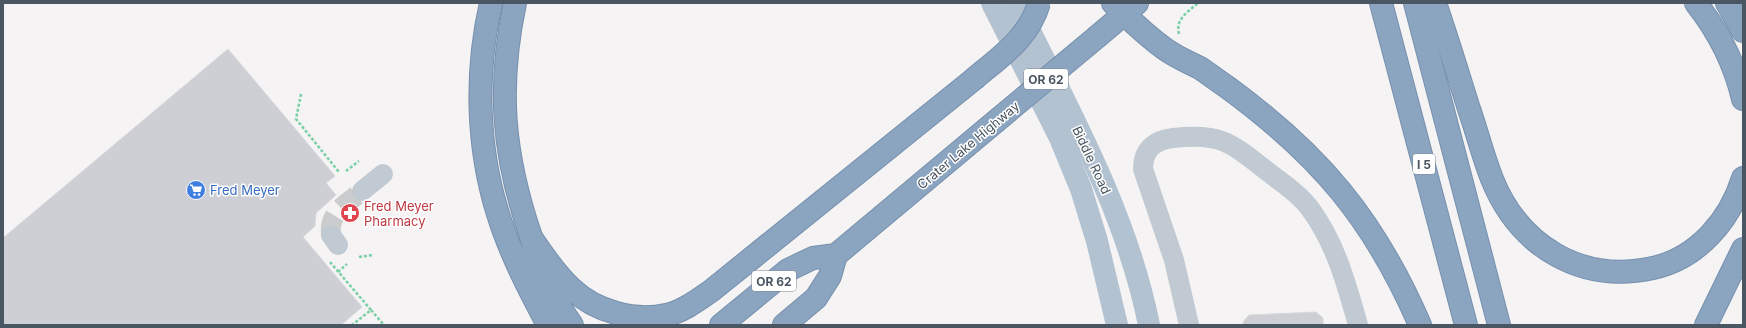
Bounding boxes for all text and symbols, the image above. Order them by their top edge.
road number: OR 62 [1024,69,1068,89]
street label: Crater Lake Highway [914,98,1022,192]
street label: Biddle Road [1069,123,1115,197]
road number: I 5 [1413,154,1435,174]
supermarket icon: Fred Meyer [185,179,207,201]
place label: Fred Meyer [210,182,280,198]
place label: Fred Meyer Pharmacy [364,198,434,229]
pharmacy icon: Fred Meyer Pharmacy [339,202,361,224]
road number: OR 62 [752,271,796,291]

